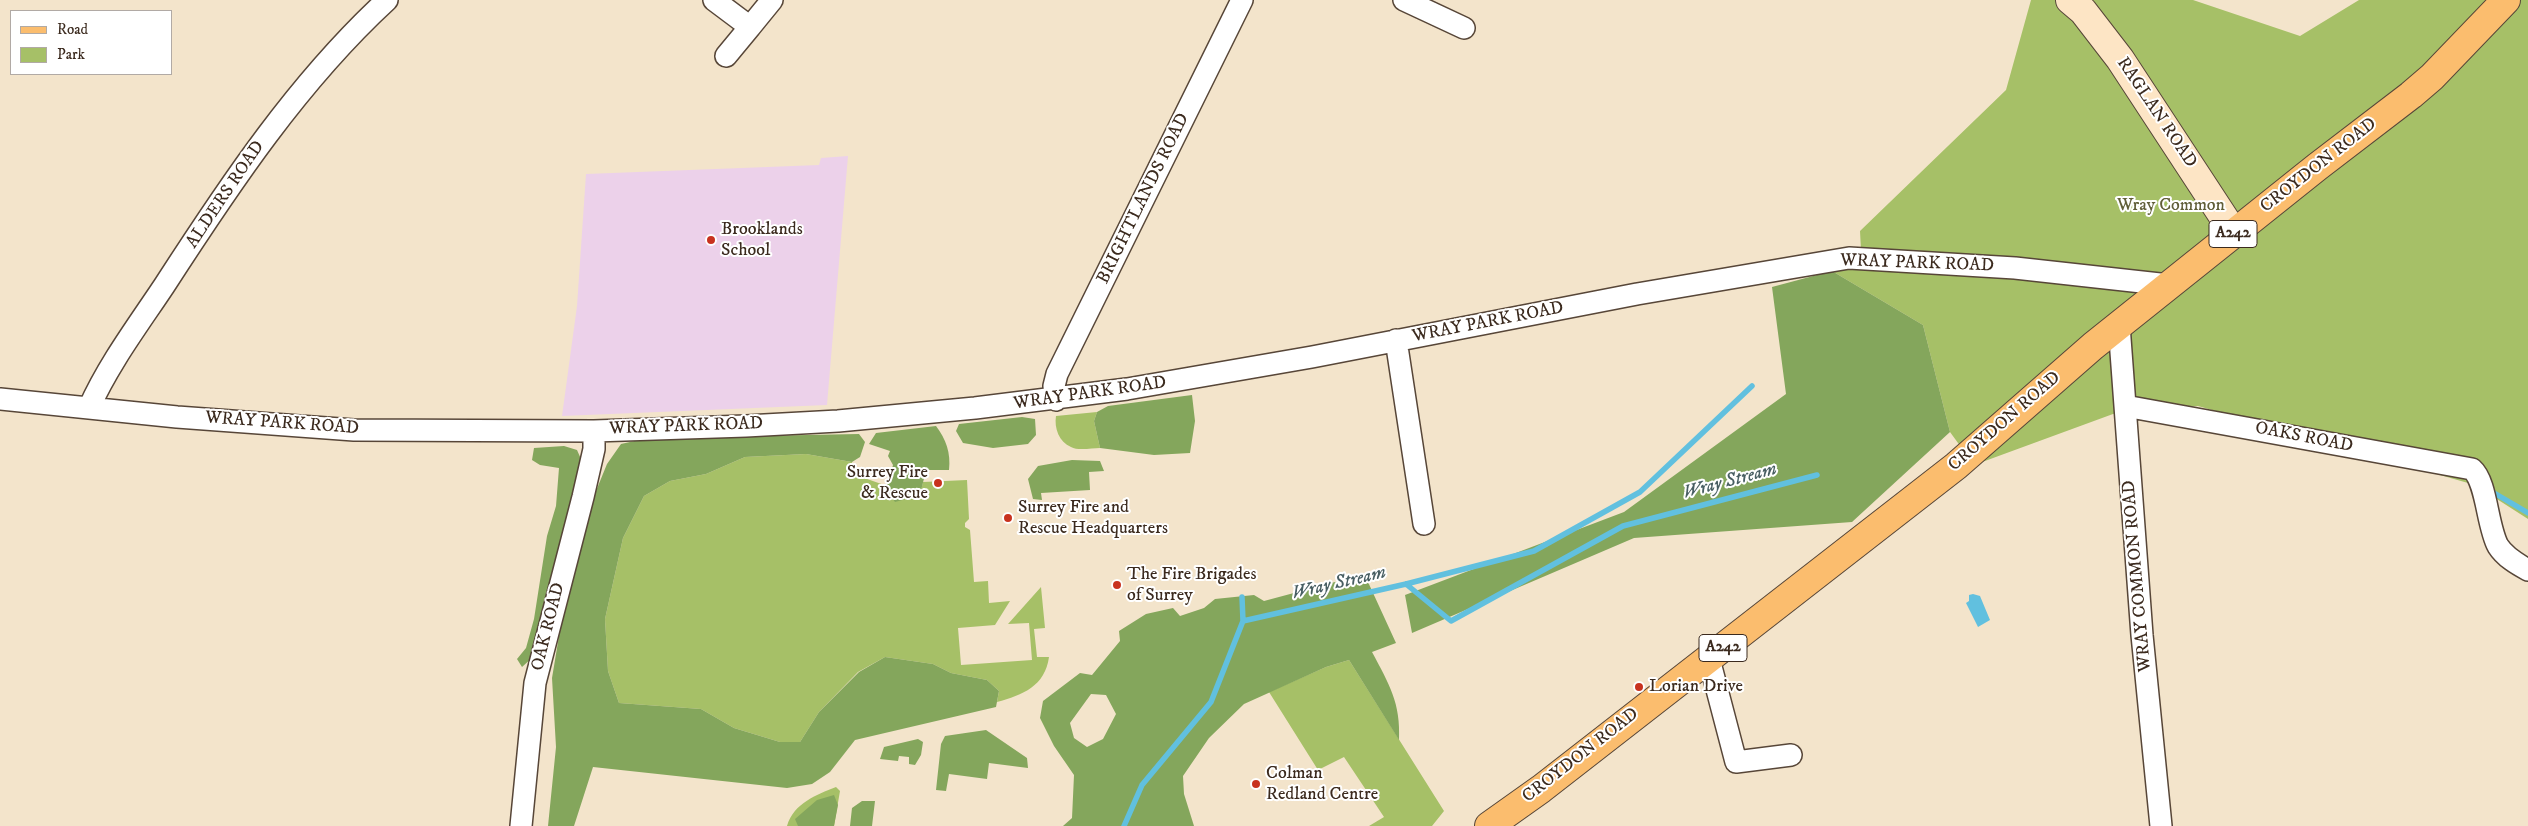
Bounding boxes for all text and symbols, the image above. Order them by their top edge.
legend [10,10,172,75]
text: Road [57,20,88,39]
text: Park [57,45,85,64]
street label: RAGLAN ROAD [2111,54,2201,172]
street label: BRIGHTLANDS ROAD [1093,110,1195,288]
street label: CROYDON ROAD [2257,114,2381,218]
street label: ALDERS ROAD [182,137,270,253]
park label: Wray Common [2117,195,2225,217]
place label: Brooklands School [721,219,803,262]
road number: A242 [2209,220,2257,248]
marker: Brooklands School [705,234,717,246]
street label: WRAY PARK ROAD [1840,251,1994,277]
street label: WRAY PARK ROAD [1410,298,1566,348]
street label: CROYDON ROAD [1944,367,2066,477]
street label: WRAY PARK ROAD [1012,373,1168,415]
street label: WRAY PARK ROAD [204,408,360,440]
street label: WRAY PARK ROAD [609,414,763,440]
street label: OAKS ROAD [2253,418,2355,458]
water label: Wray Stream [1681,459,1779,505]
place label: Surrey Fire & Rescue [847,462,928,504]
marker: Surrey Fire & Rescue [932,477,944,489]
street label: WRAY COMMON ROAD [2119,479,2157,673]
place label: Surrey Fire and Rescue Headquarters [1018,497,1168,540]
marker: Surrey Fire and Rescue Headquarters [1002,512,1014,524]
water label: Wray Stream [1290,562,1388,606]
place label: The Fire Brigades of Surrey [1127,564,1256,606]
marker: The Fire Brigades of Surrey [1111,579,1123,591]
street label: OAK ROAD [528,581,570,673]
road number: A242 [1699,634,1747,661]
place label: Lorian Drive [1649,676,1743,698]
marker: Lorian Drive [1633,681,1645,693]
street label: CROYDON ROAD [1519,704,1643,808]
place label: Colman Redland Centre [1266,763,1378,806]
marker: Colman Redland Centre [1250,778,1262,790]

